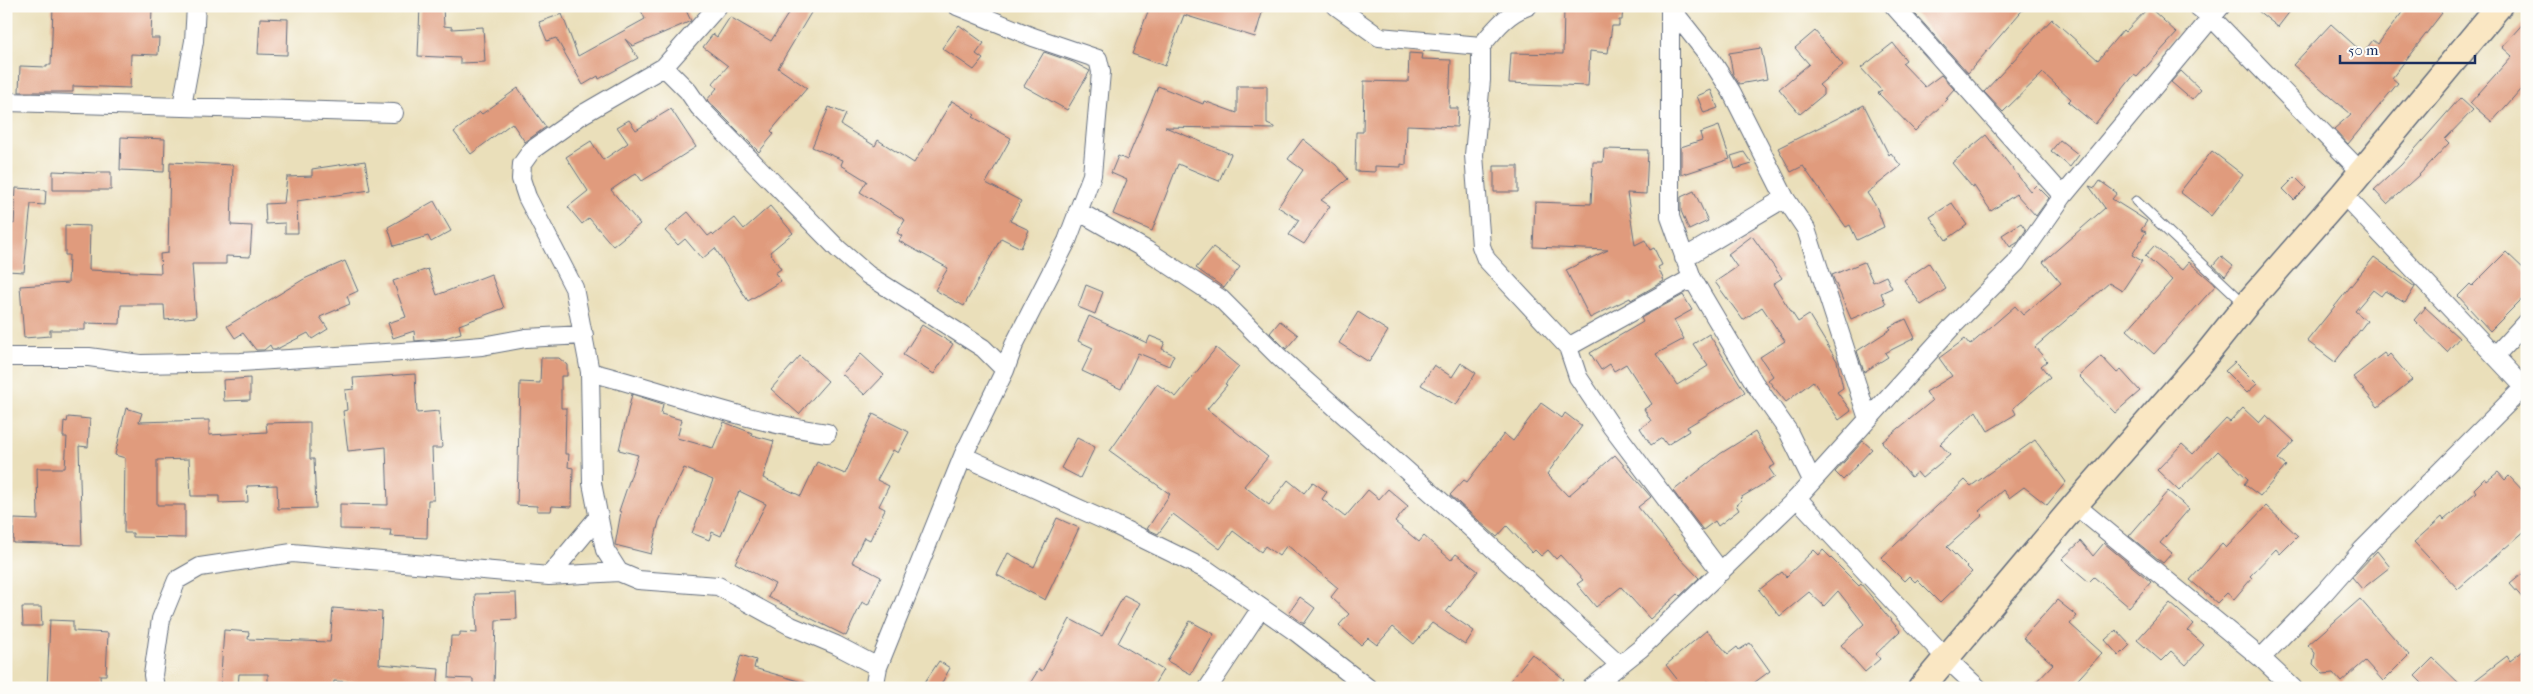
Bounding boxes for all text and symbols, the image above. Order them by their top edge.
scale bar [2340,32,2476,64]
text: 50 m [2348,41,2379,59]

